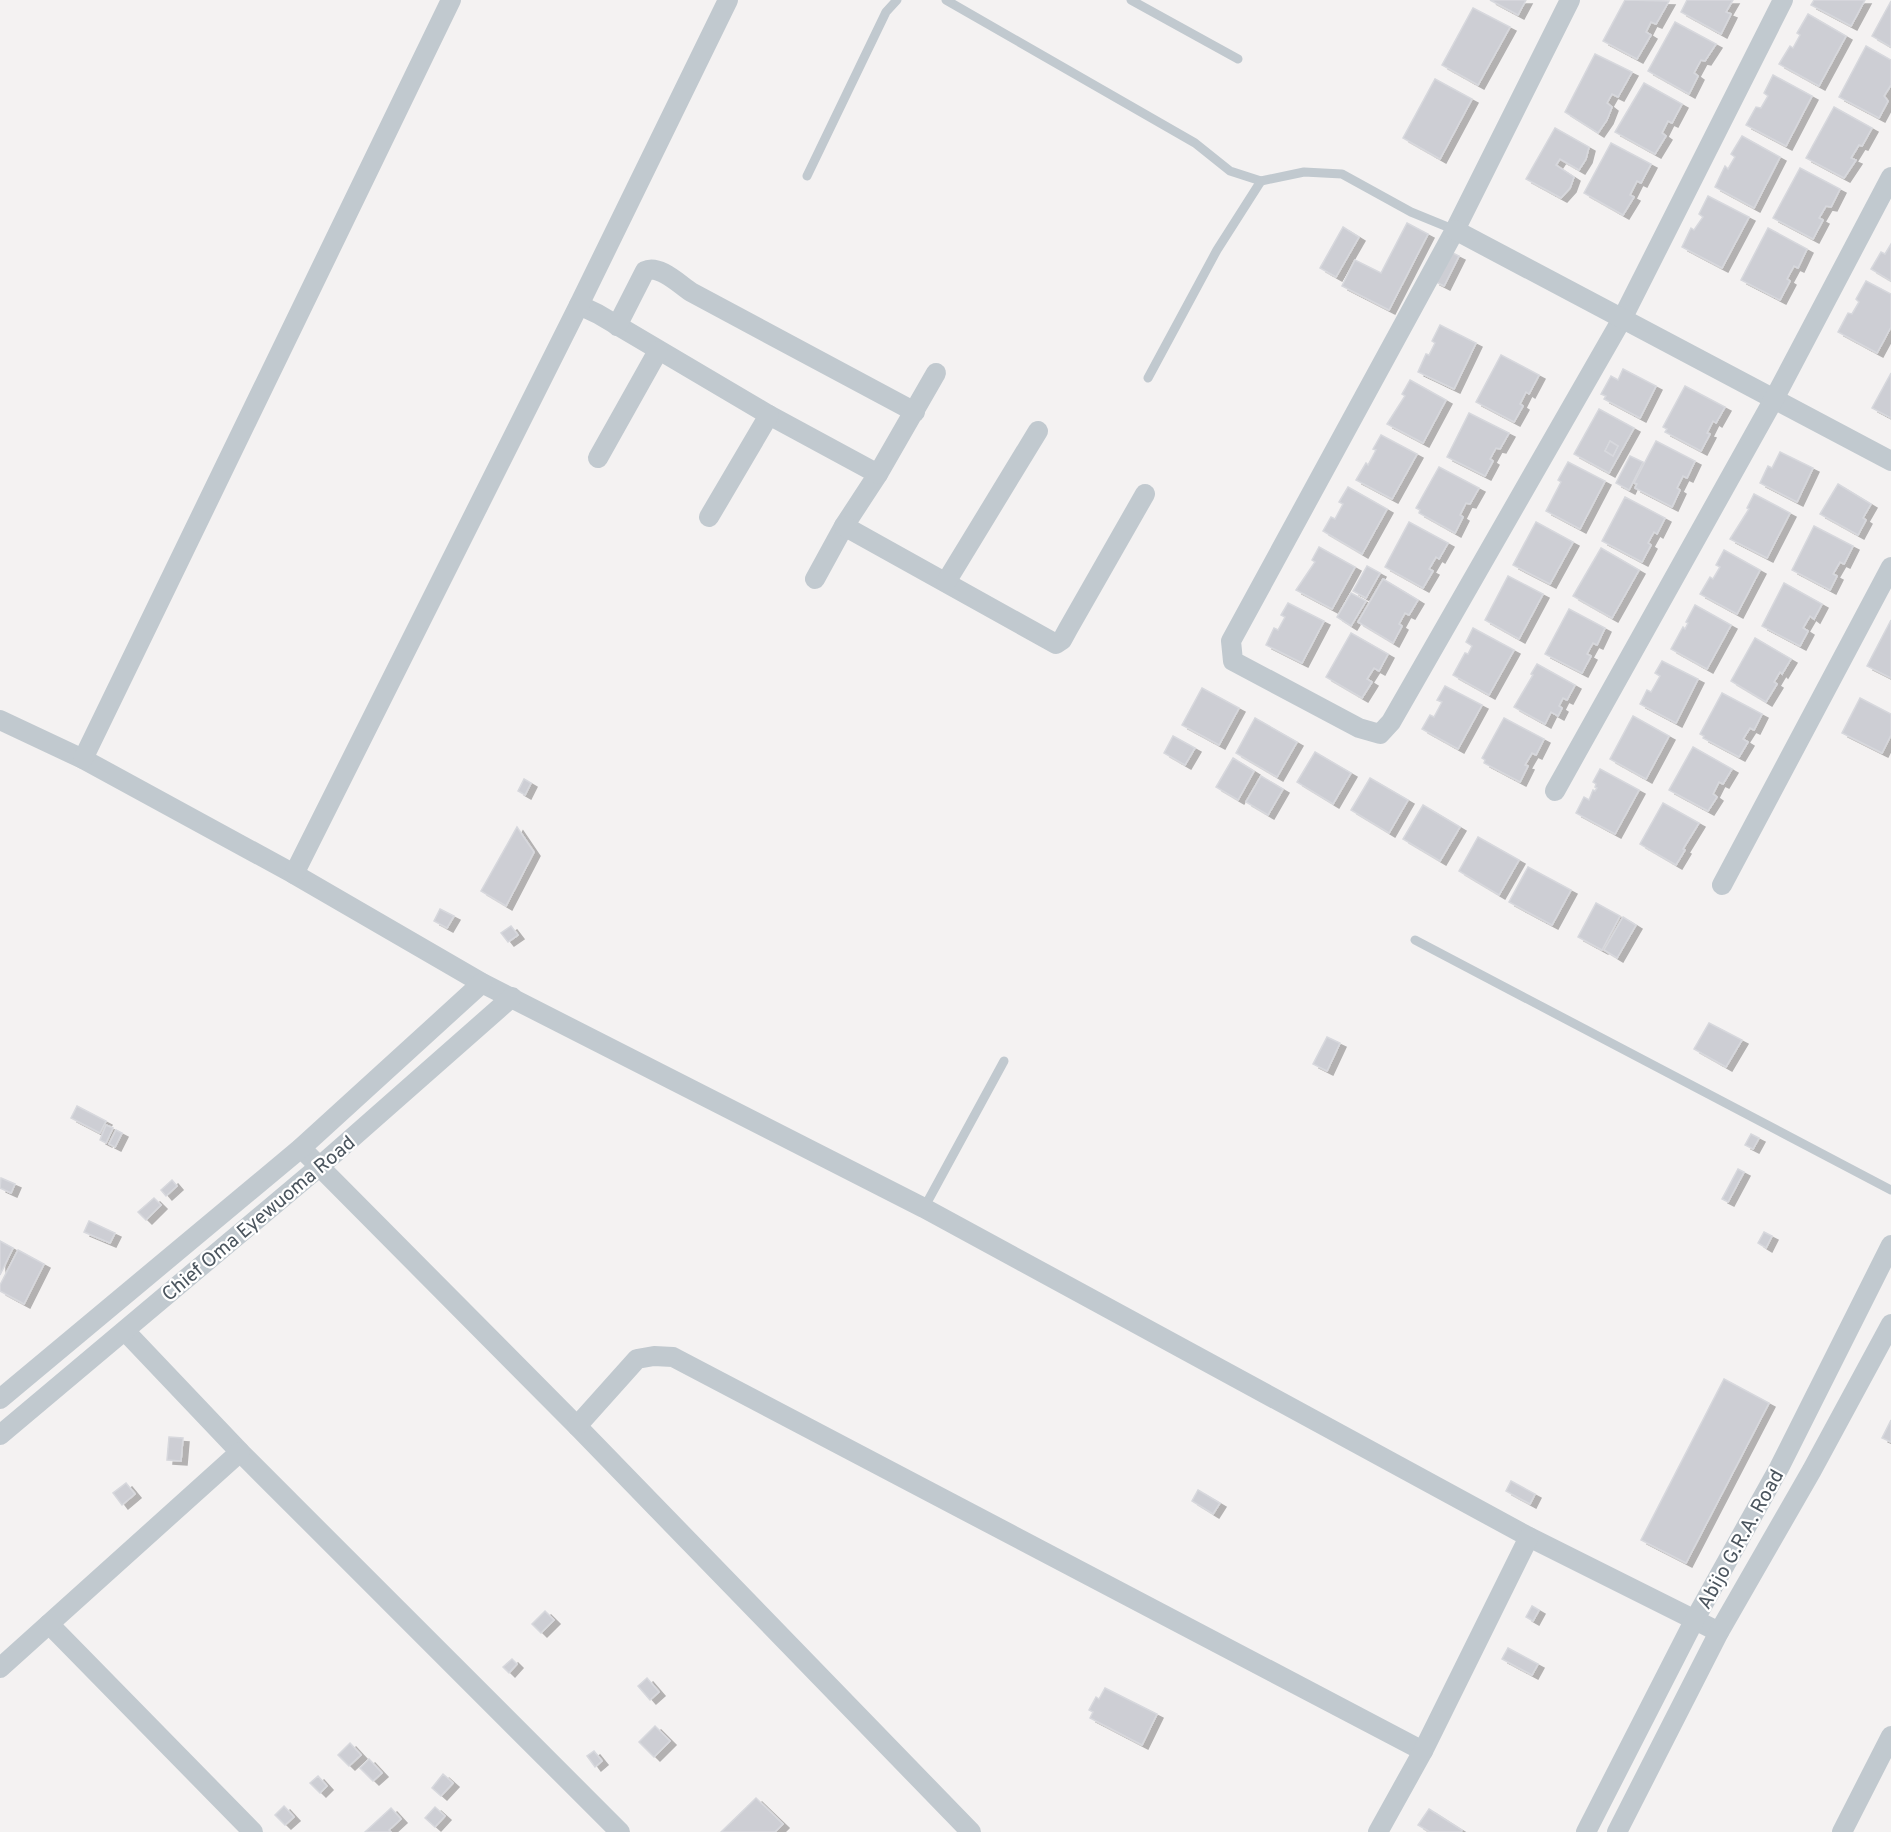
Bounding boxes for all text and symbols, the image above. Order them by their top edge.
street label: Chief Oma Eyewuoma Road [157,1131,361,1308]
street label: Abijo G.R.A. Road [1692,1465,1791,1615]

